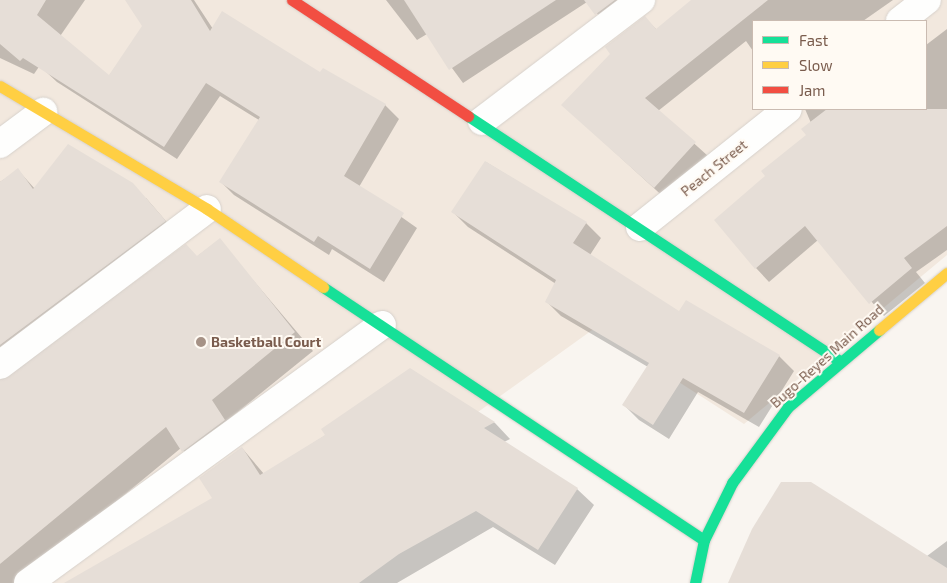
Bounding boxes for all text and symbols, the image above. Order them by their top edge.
legend [752,20,927,110]
text: Fast [799,31,828,49]
text: Slow [799,56,833,74]
text: Jam [799,81,825,99]
street label: Peach Street [677,136,751,200]
street label: Bugo-Reyes Main Road [767,301,887,411]
place label: Basketball Court [211,334,322,350]
marker: Basketball Court [195,336,207,348]

